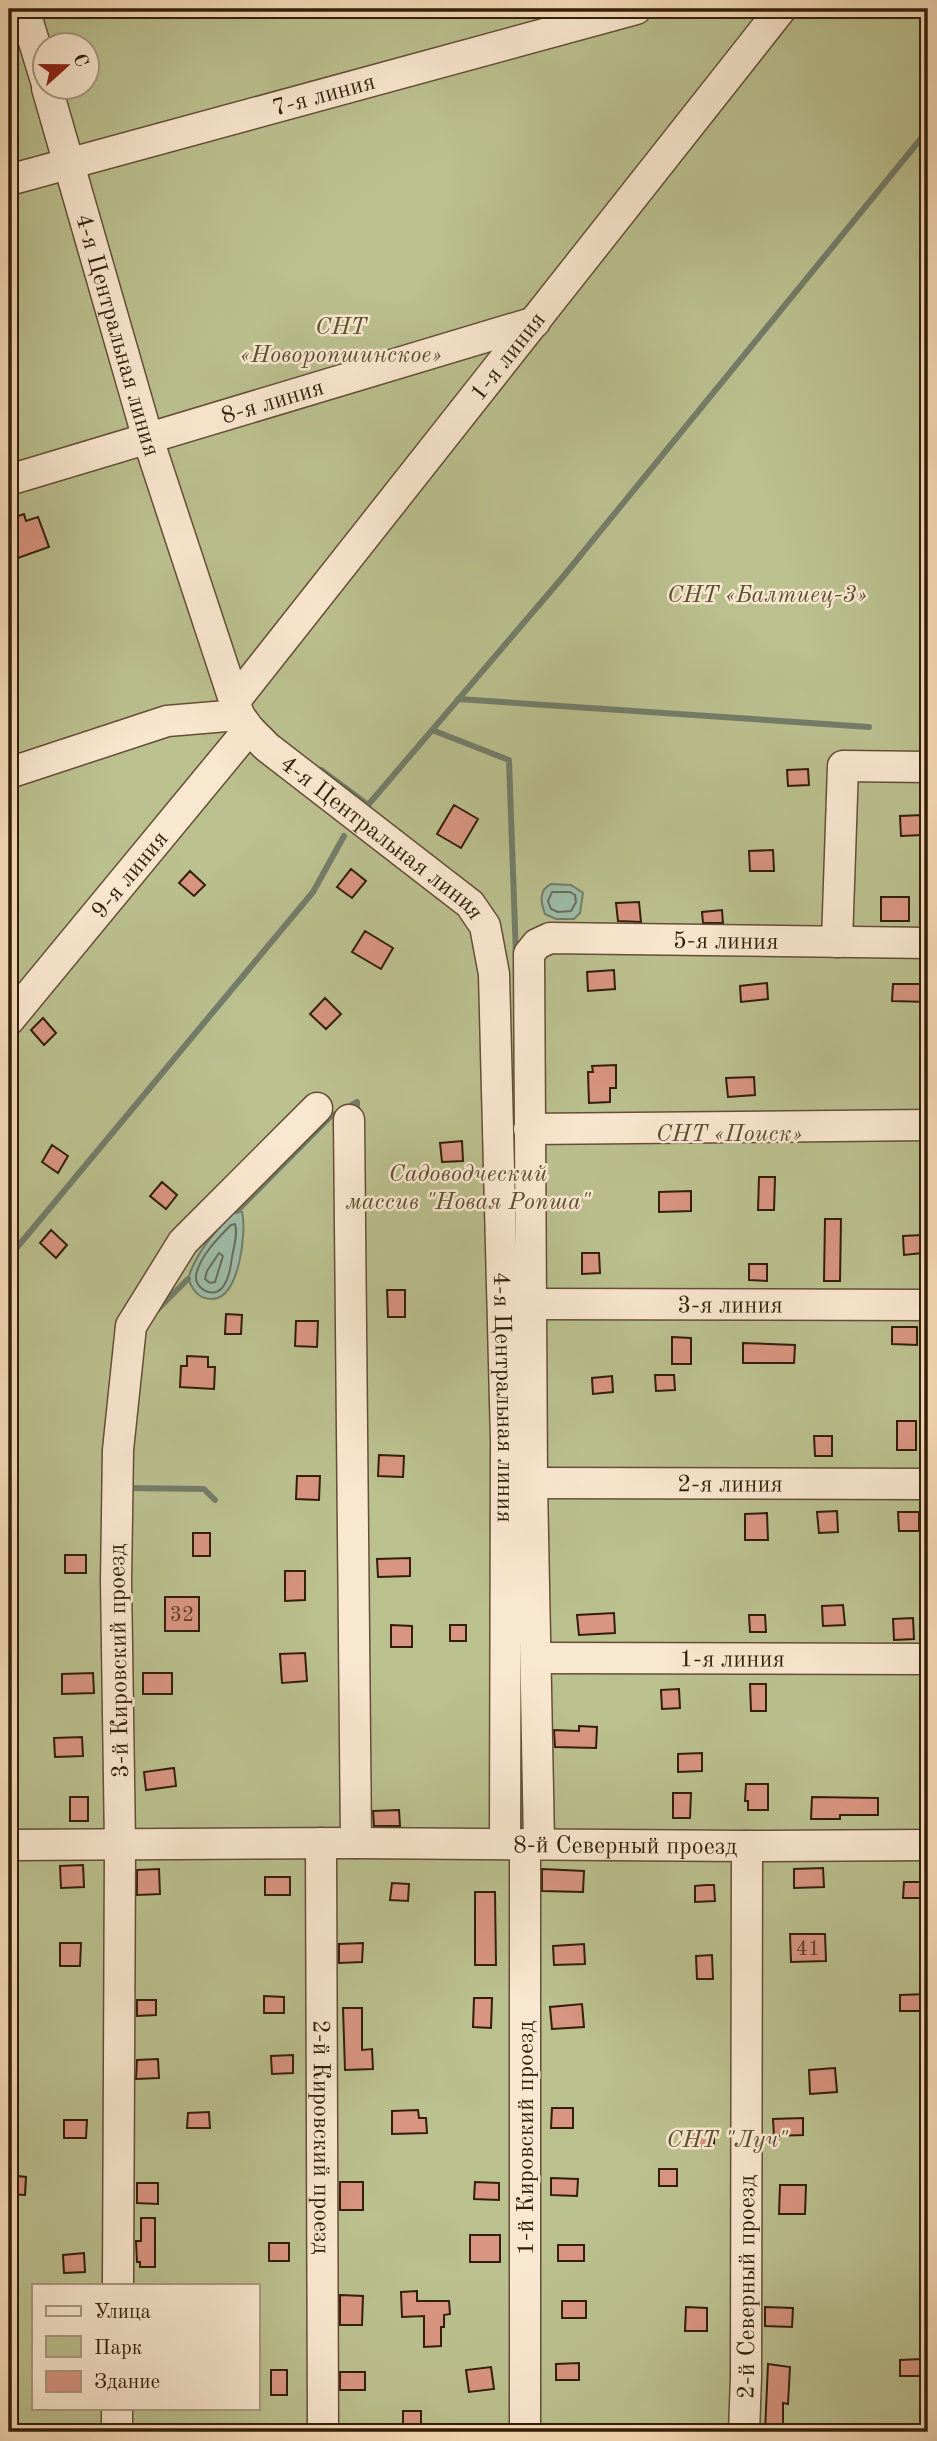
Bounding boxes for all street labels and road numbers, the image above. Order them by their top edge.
street label: 7-я линия [270,71,378,122]
street label: 4-я Центральная линия [70,212,163,460]
street label: 1-я линия [467,308,551,406]
street label: 8-я линия [219,376,327,429]
street label: 4-я Центральная линия [275,752,487,925]
street label: 9-я линия [88,827,174,924]
street label: 5-я линия [673,930,779,955]
street label: 4-я Центральная линия [488,1272,516,1523]
street label: 3-я линия [677,1294,783,1319]
street label: 2-я линия [677,1473,783,1498]
street label: 3-й Кировский проезд [106,1543,134,1778]
street label: 1-я линия [679,1648,785,1673]
street label: 8-й Северный проезд [513,1834,737,1860]
street label: 2-й Кировский проезд [308,2020,332,2255]
street label: 1-й Кировский проезд [515,2021,539,2255]
street label: 2-й Северный проезд [735,2175,760,2400]

